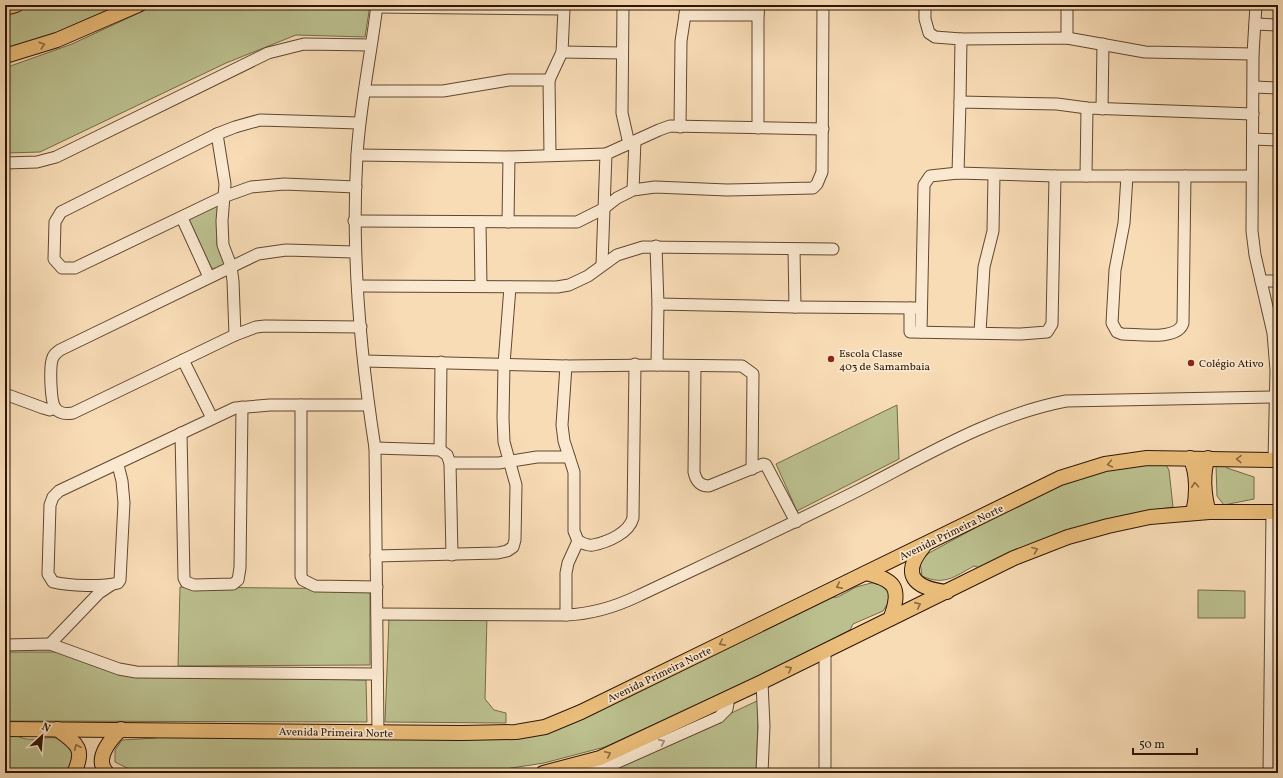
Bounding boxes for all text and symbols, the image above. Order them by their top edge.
one-way arrow [39,41,46,50]
place label: Escola Classe 403 de Samambaia [839,347,930,375]
marker: Escola Classe 403 de Samambaia [826,354,836,364]
place label: Colégio Ativo [1199,357,1264,372]
marker: Colégio Ativo [1186,358,1196,368]
one-way arrow [1236,455,1242,463]
one-way arrow [1106,459,1113,467]
one-way arrow [1190,482,1199,488]
street label: Avenida Primeira Norte [897,502,1006,565]
one-way arrow [1032,546,1039,554]
one-way arrow [836,581,843,589]
one-way arrow [913,602,921,610]
one-way arrow [719,638,726,646]
street label: Avenida Primeira Norte [605,644,714,707]
one-way arrow [784,666,792,674]
north arrow [22,716,62,756]
text: N [39,720,53,737]
street label: Avenida Primeira Norte [279,725,393,742]
scale bar [1133,730,1197,756]
text: 50 m [1139,737,1165,753]
one-way arrow [657,739,665,747]
one-way arrow [74,744,82,751]
one-way arrow [603,751,611,759]

